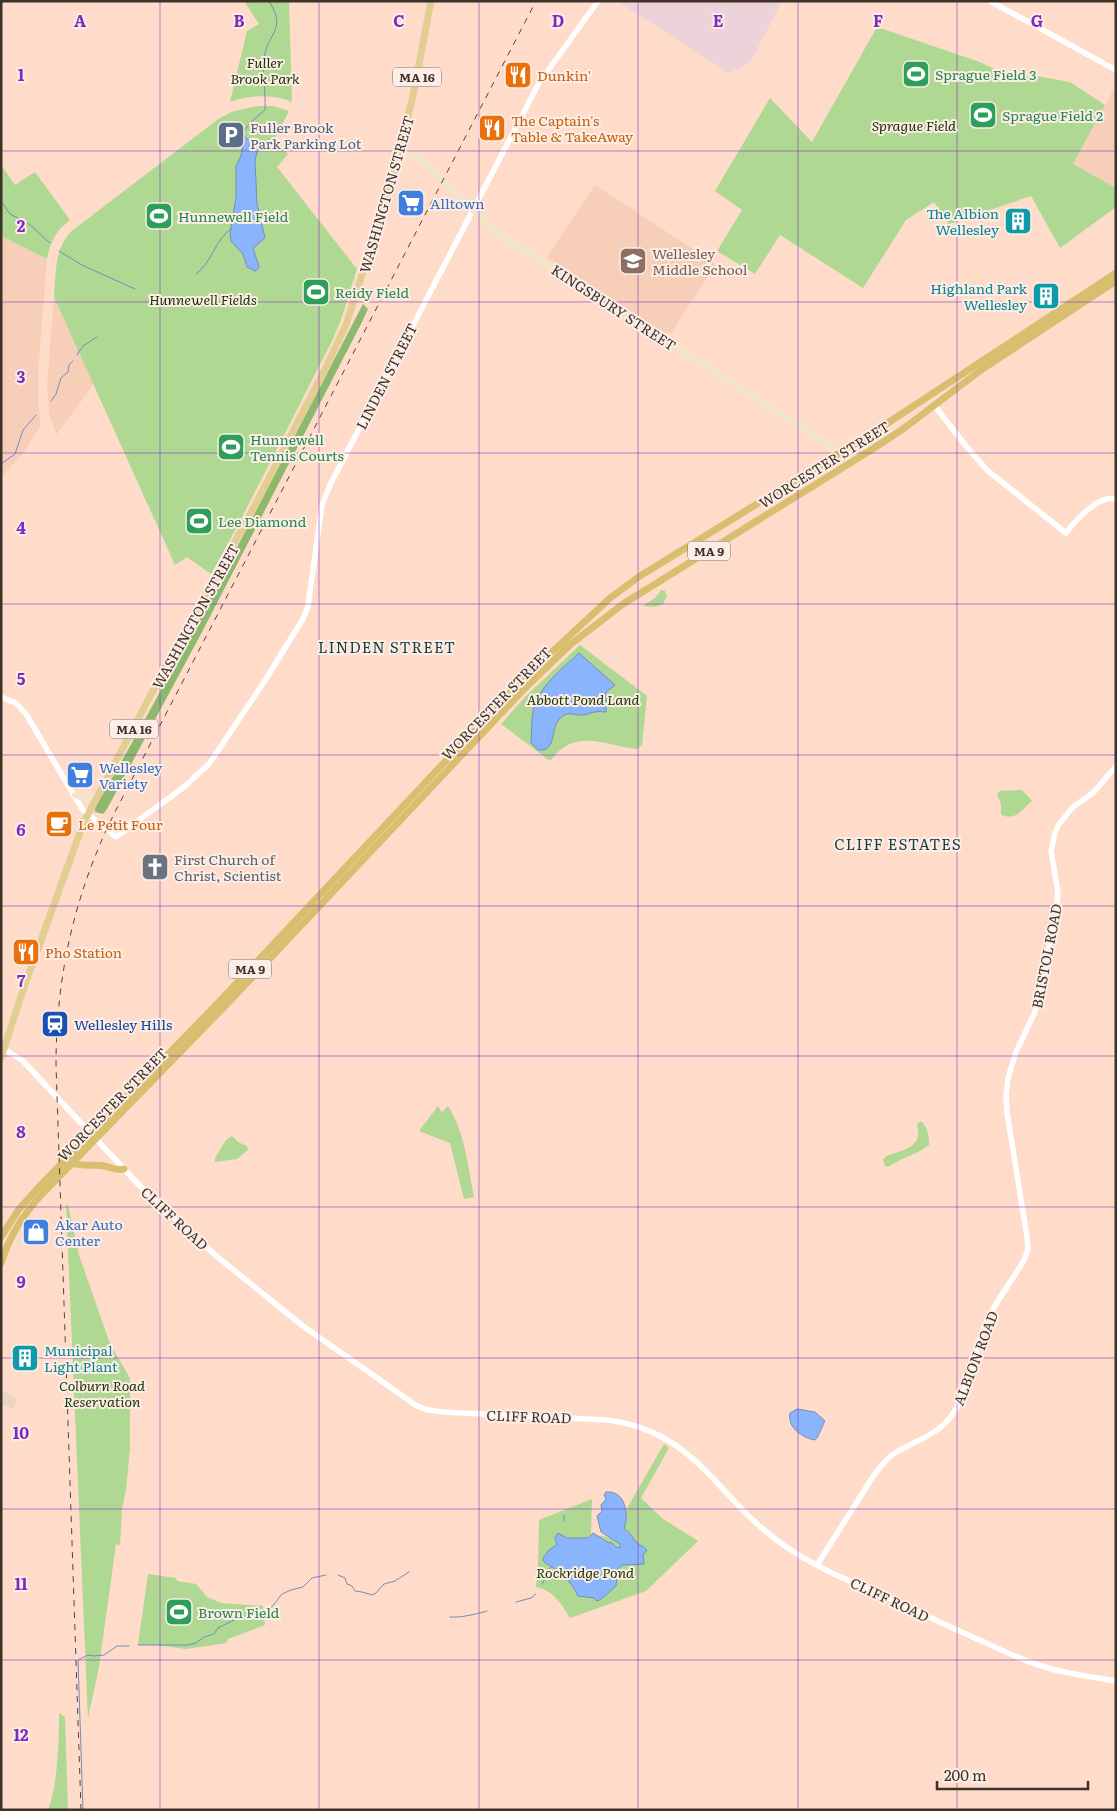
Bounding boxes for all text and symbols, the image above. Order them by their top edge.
text: A [74,8,86,32]
text: B [233,8,245,32]
text: C [393,8,405,32]
text: D [552,8,564,32]
text: E [713,8,724,32]
text: F [873,8,883,32]
text: G [1031,8,1043,32]
park label: Fuller Brook Park [230,52,300,88]
sports icon: Sprague Field 3 [901,59,931,89]
restaurant icon: Dunkin' [503,60,533,90]
text: 1 [18,62,25,86]
place label: Sprague Field 3 [935,64,1037,84]
place label: Dunkin' [537,65,591,85]
road number: MA 16 [393,68,441,86]
sports icon: Sprague Field 2 [968,100,998,130]
place label: Sprague Field 2 [1002,105,1103,125]
place label: The Captain's Table & TakeAway [511,110,634,146]
street label: WASHINGTON STREET [354,113,418,275]
restaurant icon: The Captain's Table & TakeAway [477,113,507,143]
park label: Sprague Field [872,115,956,135]
place label: Fuller Brook Park Parking Lot [250,117,362,153]
parking icon: Fuller Brook Park Parking Lot [216,120,246,150]
supermarket icon: Alltown [396,188,426,218]
place label: Alltown [430,193,485,213]
sports icon: Hunnewell Field [144,201,174,231]
place label: The Albion Wellesley [926,203,1000,239]
place label: Hunnewell Field [178,206,289,226]
building icon: The Albion Wellesley [1003,206,1033,236]
text: 2 [17,213,26,237]
place label: Wellesley Middle School [652,243,748,279]
school or university icon: Wellesley Middle School [618,246,648,276]
street label: KINGSBURY STREET [548,259,680,355]
sports icon: Reidy Field [301,277,331,307]
place label: Highland Park Wellesley [930,278,1028,314]
building icon: Highland Park Wellesley [1031,281,1061,311]
place label: Reidy Field [335,282,409,302]
park label: Hunnewell Fields [149,289,257,309]
street label: LINDEN STREET [351,319,421,433]
text: 3 [17,364,26,388]
street label: WORCESTER STREET [755,416,893,512]
place label: Hunnewell Tennis Courts [250,429,344,465]
sports icon: Hunnewell Tennis Courts [216,432,246,462]
sports icon: Lee Diamond [184,506,214,536]
place label: Lee Diamond [218,511,307,531]
text: 4 [16,515,26,539]
street label: WASHINGTON STREET [147,540,243,692]
road number: MA 9 [688,542,730,560]
district label: LINDEN STREET [318,635,456,658]
street label: WORCESTER STREET [436,642,556,764]
text: 5 [17,666,26,690]
park label: Abbott Pond Land [526,689,640,709]
road number: MA 16 [110,720,158,739]
place label: Wellesley Variety [99,757,163,793]
supermarket icon: Wellesley Variety [65,760,95,790]
cafe icon: Le Petit Four [44,809,74,839]
place label: Le Petit Four [78,814,163,834]
text: 6 [16,817,26,841]
district label: CLIFF ESTATES [834,832,962,855]
place label: First Church of Christ, Scientist [174,849,282,885]
church icon: First Church of Christ, Scientist [140,852,170,882]
street label: BRISTOL ROAD [1026,902,1066,1010]
restaurant icon: Pho Station [11,937,41,967]
place label: Pho Station [45,942,122,962]
road number: MA 9 [229,960,271,979]
text: 7 [17,968,26,992]
station icon: Wellesley Hills [40,1009,70,1039]
place label: Wellesley Hills [74,1014,172,1034]
street label: WORCESTER STREET [52,1043,172,1165]
text: 8 [16,1119,26,1143]
street label: CLIFF ROAD [137,1182,213,1255]
place label: Akar Auto Center [55,1214,123,1250]
shop icon: Akar Auto Center [21,1217,51,1247]
text: 9 [16,1269,26,1293]
street label: ALBION ROAD [948,1308,1002,1408]
place label: Municipal Light Plant [44,1340,118,1376]
building icon: Municipal Light Plant [10,1343,40,1373]
park label: Colburn Road Reservation [59,1375,145,1411]
street label: CLIFF ROAD [486,1405,572,1427]
text: 10 [13,1420,29,1444]
park label: Rockridge Pond [536,1562,634,1582]
text: 11 [14,1571,28,1595]
street label: CLIFF ROAD [847,1572,933,1626]
sports icon: Brown Field [164,1597,194,1627]
place label: Brown Field [198,1602,280,1622]
text: 12 [13,1722,29,1746]
scale bar [937,1758,1088,1790]
text: 200 m [944,1763,987,1786]

